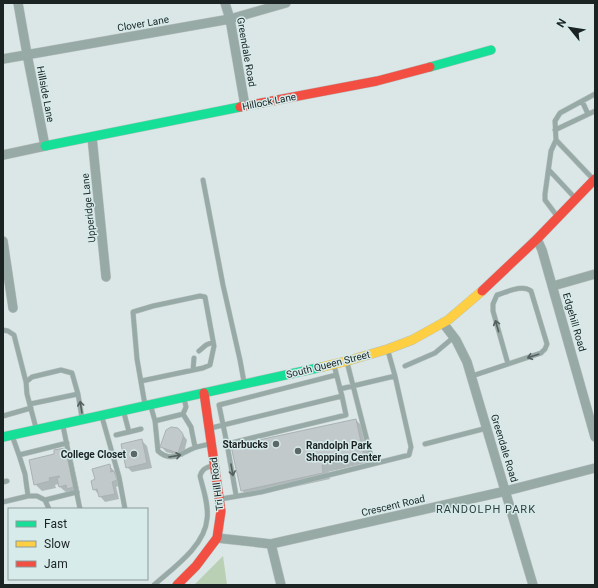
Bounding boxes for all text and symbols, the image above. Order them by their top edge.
north arrow [550,8,590,48]
street label: Clover Lane [116,14,170,33]
street label: Greendale Road [235,16,258,88]
text: N [554,16,569,30]
street label: Hillside Lane [35,65,56,123]
street label: Hillock Lane [241,91,297,112]
street label: Upperidge Lane [79,173,98,243]
street label: Edgehill Road [561,292,588,353]
one-way arrow [493,320,500,333]
street label: South Queen Street [285,349,371,380]
one-way arrow [528,352,540,360]
one-way arrow [76,401,84,414]
street label: Greendale Road [489,413,520,483]
place label: Starbucks [223,439,268,450]
marker: Starbucks [271,439,281,449]
place label: Randolph Park Shopping Center [306,440,381,463]
marker: Randolph Park Shopping Center [293,446,303,456]
place label: College Closet [61,449,127,460]
marker: College Closet [129,449,139,459]
one-way arrow [169,451,182,459]
street label: Tri Hill Road [208,457,225,511]
one-way arrow [228,463,236,476]
street label: Crescent Road [360,493,426,518]
district label: RANDOLPH PARK [436,503,536,516]
legend [8,508,148,580]
text: Fast [44,517,67,531]
text: Slow [44,537,70,551]
text: Jam [44,557,68,571]

